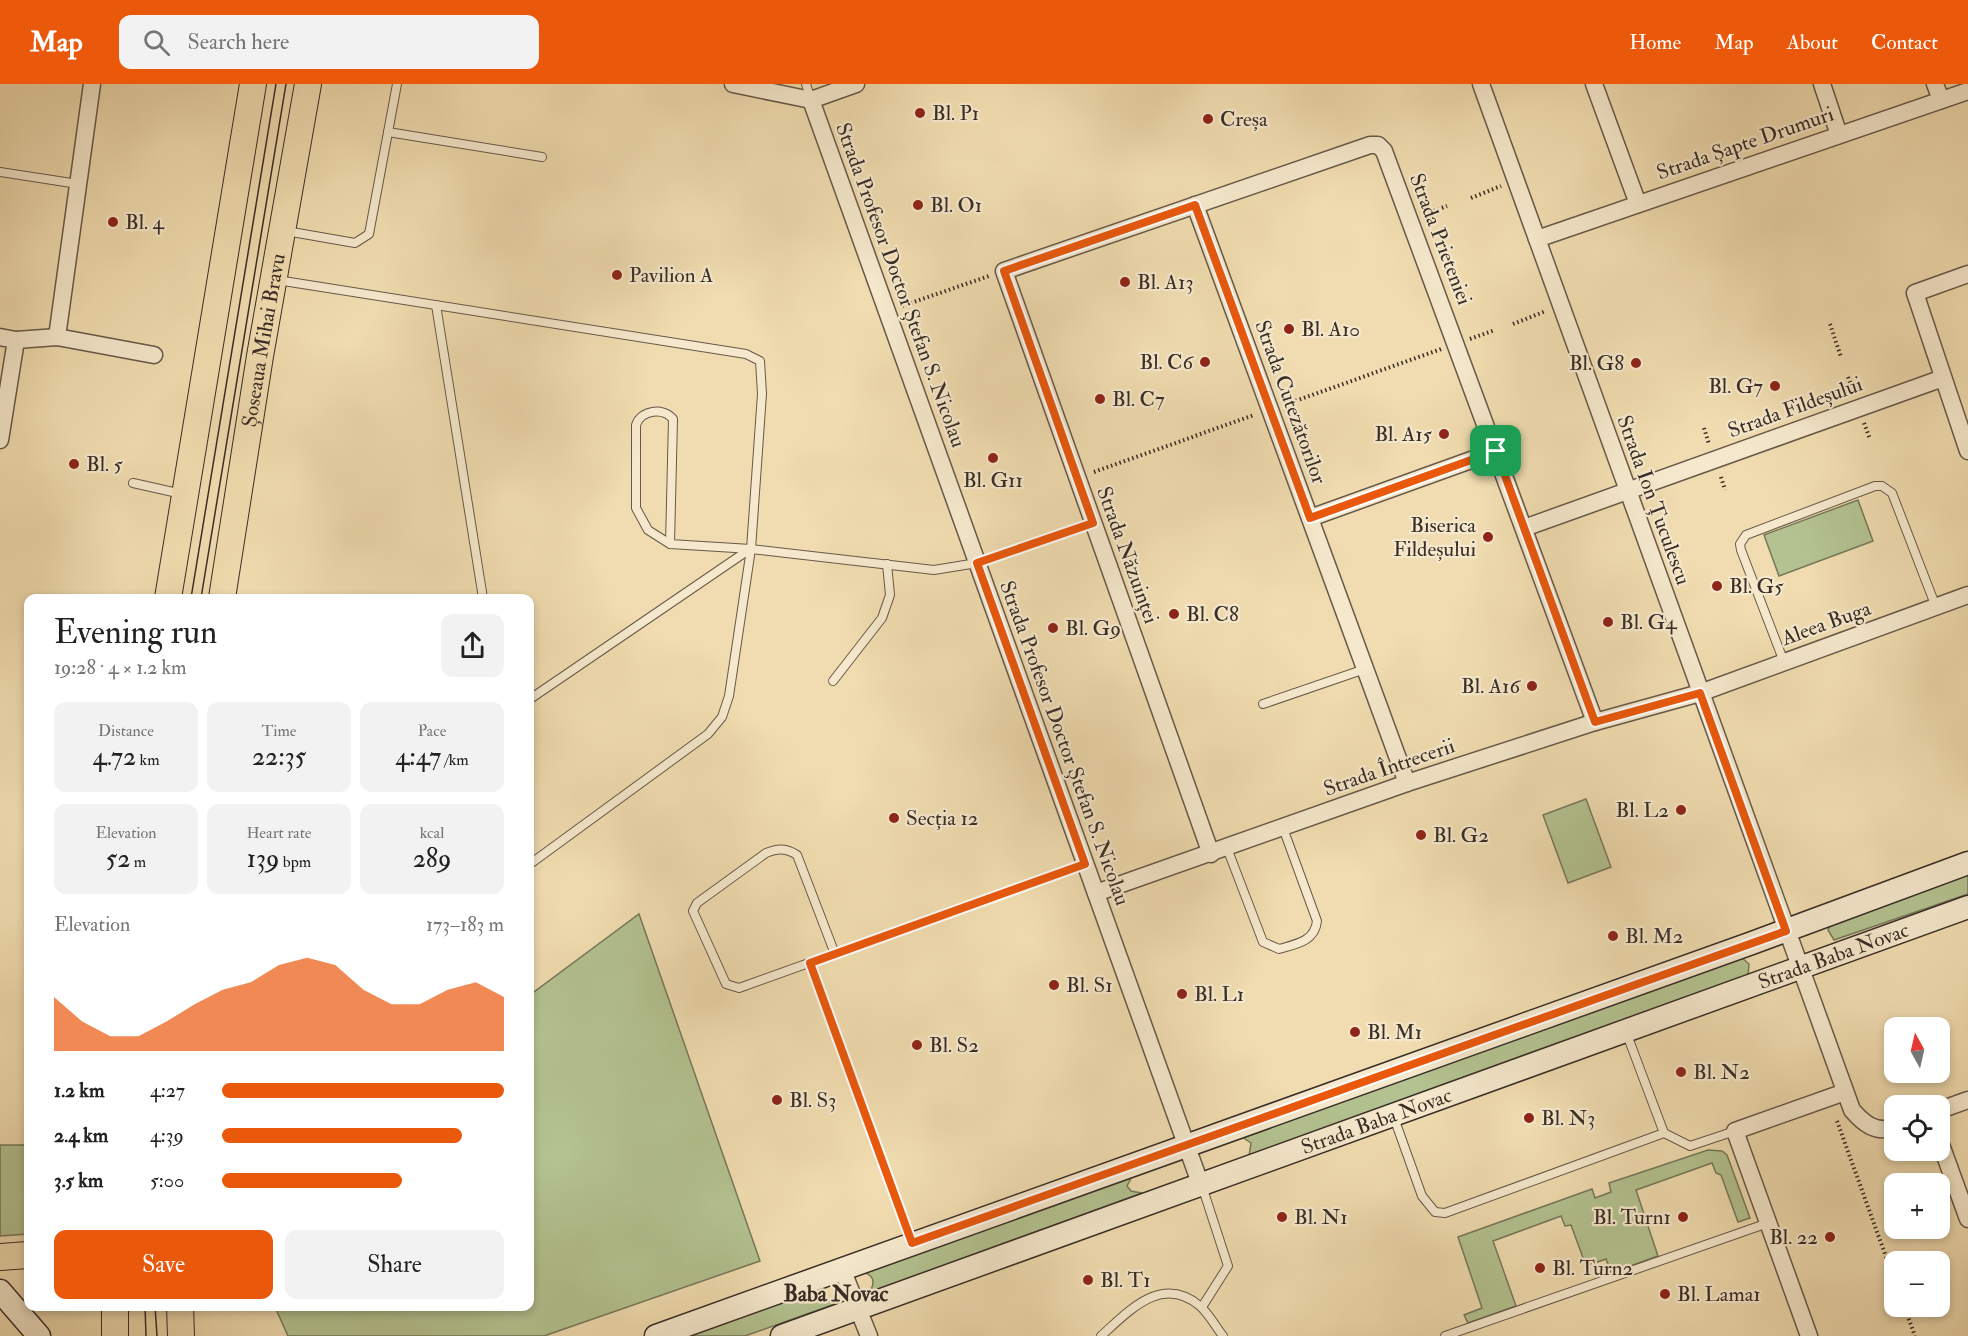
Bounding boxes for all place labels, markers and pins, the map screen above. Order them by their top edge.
place label: Bl. P1 [932,100,979,127]
marker: Bl. P1 [913,106,927,120]
place label: Creșa [1220,106,1268,133]
marker: Creșa [1201,112,1215,126]
place label: Bl. O1 [930,192,982,219]
marker: Bl. O1 [911,198,925,212]
place label: Bl. 4 [125,209,166,236]
marker: Bl. 4 [106,215,120,229]
place label: Pavilion A [629,262,713,289]
marker: Pavilion A [610,268,624,282]
place label: Bl. A13 [1137,269,1193,296]
marker: Bl. A13 [1118,275,1132,289]
place label: Bl. A10 [1301,316,1360,343]
marker: Bl. A10 [1282,322,1296,336]
place label: Bl. C6 [1139,349,1194,376]
place label: Bl. G8 [1569,350,1624,377]
marker: Bl. C6 [1198,355,1212,369]
marker: Bl. G8 [1629,356,1643,370]
place label: Bl. G7 [1708,373,1763,400]
marker: Bl. G7 [1768,379,1782,393]
place label: Bl. C7 [1112,386,1165,413]
marker: Bl. C7 [1093,392,1107,406]
place label: Bl. A15 [1374,421,1433,448]
pin [1470,425,1521,476]
marker: Bl. A15 [1437,427,1451,441]
place label: Bl. 5 [86,451,124,478]
marker: Bl. G11 [986,451,1000,465]
marker: Bl. 5 [67,457,81,471]
place label: Bl. G11 [963,467,1023,494]
place label: Biserica Fildeșului [1393,512,1476,563]
marker: Biserica Fildeșului [1481,530,1495,544]
place label: Bl. G5 [1729,573,1784,600]
marker: Bl. G5 [1710,579,1724,593]
place label: Bl. C8 [1186,601,1239,628]
marker: Bl. C8 [1167,607,1181,621]
place label: Bl. G4 [1620,609,1678,636]
place label: Bl. G9 [1065,615,1121,642]
marker: Bl. G4 [1601,615,1615,629]
marker: Bl. G9 [1046,621,1060,635]
place label: Bl. A16 [1461,673,1521,700]
marker: Bl. A16 [1525,679,1539,693]
place label: Bl. L2 [1616,797,1669,824]
marker: Bl. L2 [1674,803,1688,817]
place label: Secția 12 [906,805,979,832]
marker: Secția 12 [887,811,901,825]
place label: Bl. G2 [1433,822,1489,849]
marker: Bl. G2 [1414,828,1428,842]
place label: Bl. M2 [1625,923,1684,950]
marker: Bl. M2 [1606,929,1620,943]
place label: Bl. S1 [1066,972,1113,999]
marker: Bl. S1 [1047,978,1061,992]
place label: Bl. L1 [1194,981,1244,1008]
marker: Bl. L1 [1175,987,1189,1001]
place label: Bl. M1 [1367,1019,1422,1046]
marker: Bl. M1 [1348,1025,1362,1039]
place label: Bl. S2 [929,1032,979,1059]
marker: Bl. S2 [910,1038,924,1052]
place label: Bl. N2 [1693,1059,1750,1086]
marker: Bl. N2 [1674,1065,1688,1079]
place label: Bl. S3 [789,1087,836,1114]
marker: Bl. S3 [770,1093,784,1107]
place label: Bl. N3 [1541,1105,1595,1132]
marker: Bl. N3 [1522,1111,1536,1125]
place label: Bl. N1 [1294,1204,1348,1231]
place label: Bl. Turn1 [1593,1204,1671,1231]
marker: Bl. N1 [1275,1210,1289,1224]
marker: Bl. Turn1 [1676,1210,1690,1224]
place label: Bl. 22 [1769,1224,1818,1251]
marker: Bl. 22 [1823,1230,1837,1244]
place label: Bl. Turn2 [1552,1255,1633,1282]
marker: Bl. Turn2 [1533,1261,1547,1275]
place label: Bl. T1 [1100,1267,1151,1294]
marker: Bl. T1 [1081,1273,1095,1287]
place label: Bl. Lama1 [1677,1281,1761,1308]
marker: Bl. Lama1 [1658,1287,1672,1301]

